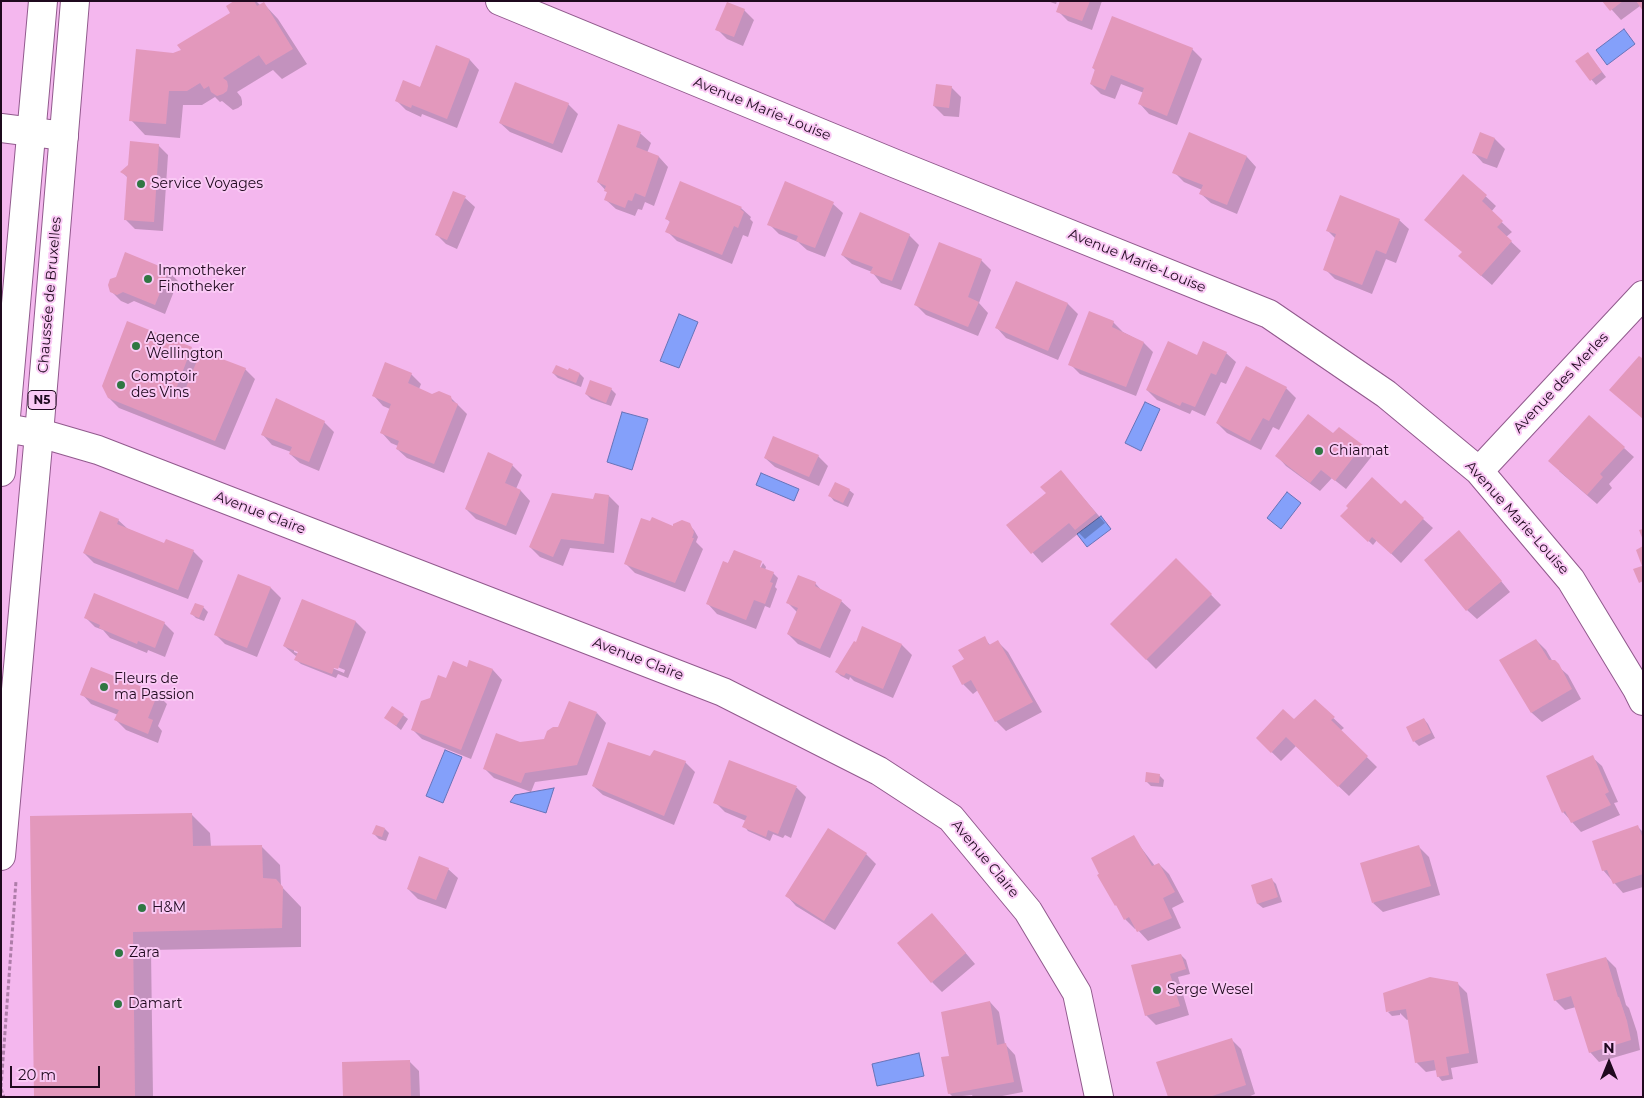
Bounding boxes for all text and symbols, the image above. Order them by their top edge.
street label: Avenue Marie-Louise [691,74,833,144]
place label: Service Voyages [151,176,263,192]
marker: Service Voyages [135,178,147,190]
street label: Chaussée de Bruxelles [35,216,65,374]
street label: Avenue Marie-Louise [1066,226,1208,296]
place label: Immotheker Finotheker [158,263,246,296]
marker: Immotheker Finotheker [142,273,154,285]
street label: Avenue des Merles [1510,329,1612,437]
place label: Agence Wellington [146,330,223,362]
marker: Agence Wellington [130,340,142,352]
place label: Comptoir des Vins [131,369,197,402]
marker: Comptoir des Vins [115,379,127,391]
road number: N5 [28,390,56,410]
place label: Chiamat [1329,443,1389,459]
marker: Chiamat [1313,445,1325,457]
street label: Avenue Marie-Louise [1462,458,1572,578]
street label: Avenue Claire [212,488,308,538]
street label: Avenue Claire [590,634,686,684]
place label: Fleurs de ma Passion [114,671,195,704]
marker: Fleurs de ma Passion [98,681,110,693]
street label: Avenue Claire [948,817,1022,901]
place label: H&M [152,900,186,916]
marker: H&M [136,902,148,914]
place label: Zara [129,945,160,961]
marker: Zara [113,947,125,959]
place label: Serge Wesel [1167,982,1254,998]
marker: Serge Wesel [1151,984,1163,996]
place label: Damart [128,996,182,1012]
marker: Damart [112,998,124,1010]
north arrow [1584,1038,1634,1088]
text: N [1603,1039,1615,1057]
scale bar [12,1056,102,1088]
text: 20 m [18,1065,56,1084]

